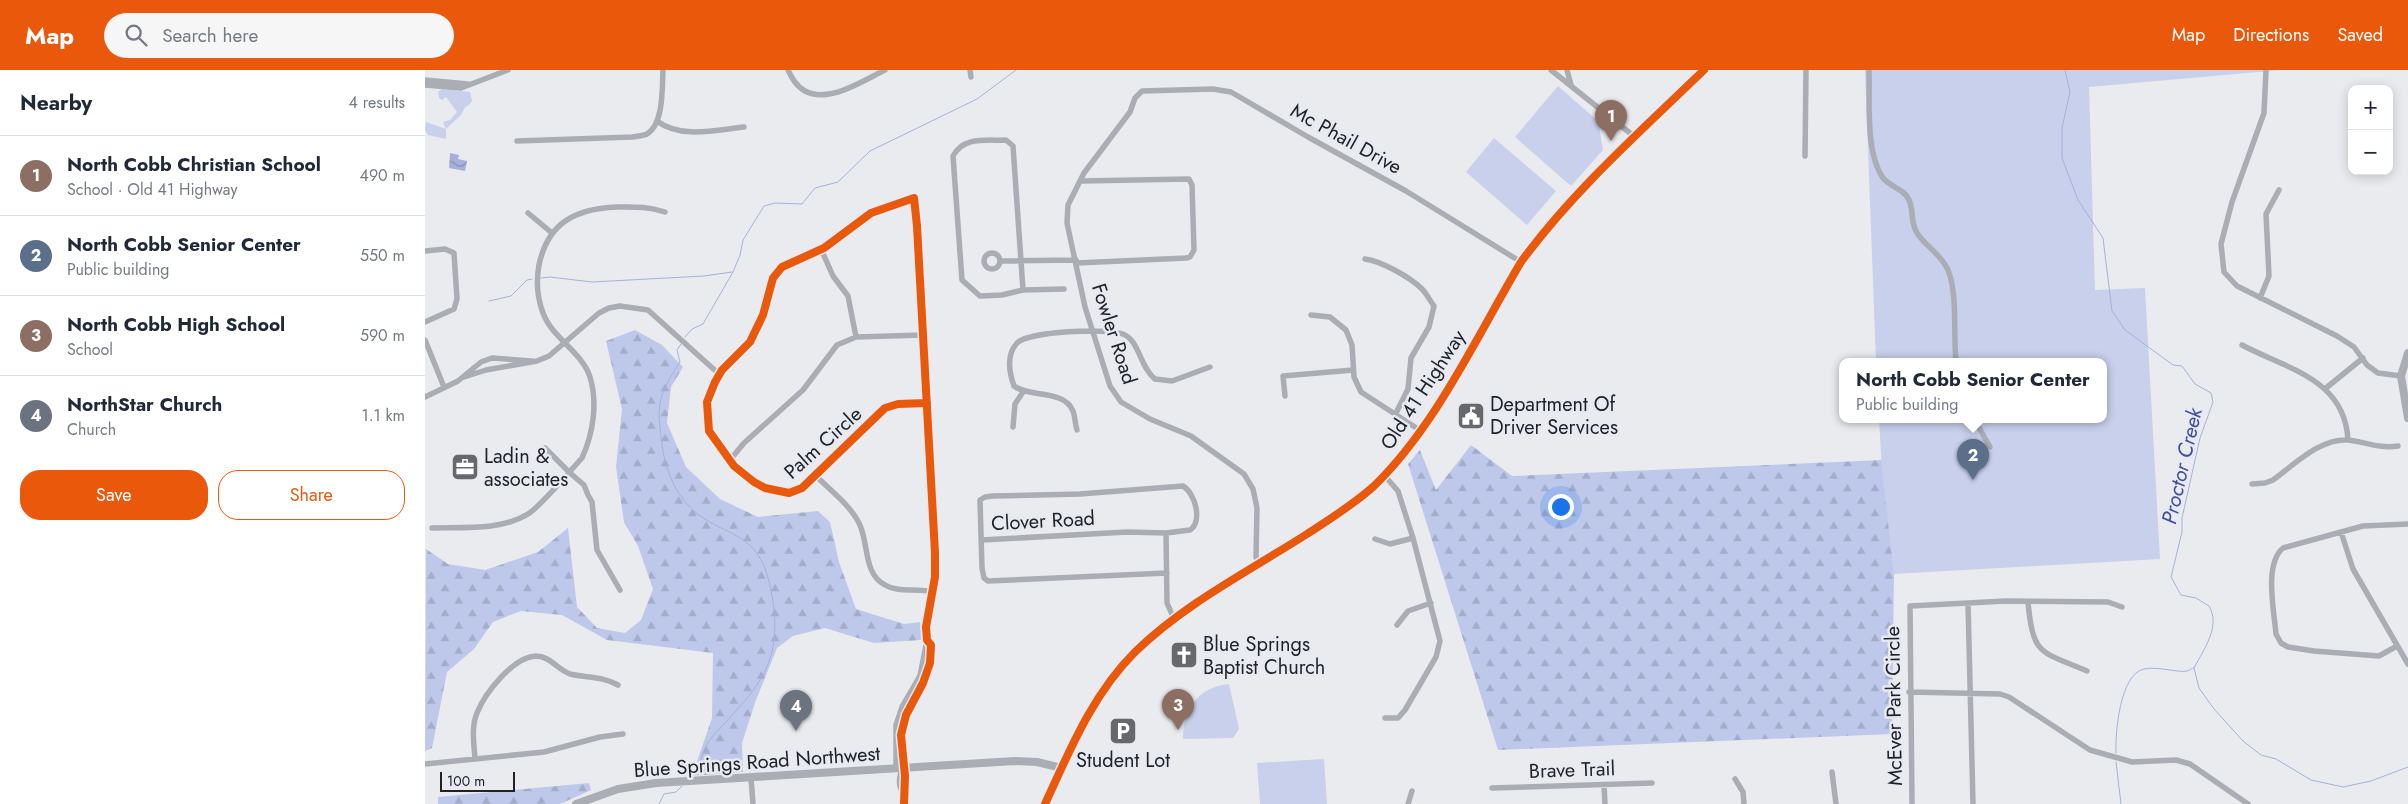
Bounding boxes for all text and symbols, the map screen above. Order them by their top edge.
search box [104,13,454,58]
text: Map [25,18,74,53]
icon: search [122,21,150,49]
text: Search here [162,22,258,49]
text: Map [2172,22,2205,48]
text: Directions [2233,22,2309,48]
text: Saved [2337,22,2383,48]
map controls [2348,85,2393,175]
button: + [2348,85,2393,130]
text: Nearby [20,88,92,118]
text: 4 results [349,91,405,114]
street label: Mc Phail Drive [1285,96,1407,182]
pin: 1 [1595,100,1627,141]
button: − [2348,130,2393,175]
text: North Cobb Christian School [67,151,321,178]
text: 1 [32,164,40,187]
text: 490 m [360,164,405,187]
text: School · Old 41 Highway [67,178,238,201]
text: North Cobb Senior Center [67,231,301,258]
text: 2 [31,244,41,267]
text: 550 m [360,244,405,267]
text: Public building [67,258,169,281]
street label: Fowler Road [1084,280,1144,388]
text: North Cobb High School [67,311,285,338]
text: 3 [31,324,41,347]
text: 590 m [360,324,405,347]
street label: Old 41 Highway [1373,324,1473,456]
text: School [67,338,113,361]
popup [1839,358,2107,423]
text: North Cobb Senior Center [1856,366,2090,393]
place label: Department Of Driver Services [1490,390,1618,442]
text: NorthStar Church [67,391,222,418]
text: Public building [1856,393,1958,416]
street label: Palm Circle [778,400,868,486]
public building icon: Department Of Driver Services [1456,401,1486,431]
text: 4 [30,404,42,427]
text: 1.1 km [361,404,405,427]
water label: Proctor Creek [2154,404,2210,527]
text: Church [67,418,116,441]
pin: 2 [1957,439,1989,480]
place label: Ladin & associates [484,442,568,494]
office icon: Ladin & associates [450,452,480,482]
button: Save [20,470,208,520]
button: Share [218,470,405,520]
your location [1548,494,1574,520]
street label: Clover Road [990,504,1096,538]
street label: McEver Park Circle [1878,626,1910,786]
place label: Blue Springs Baptist Church [1203,630,1325,682]
church icon: Blue Springs Baptist Church [1169,640,1199,670]
pin: 3 [1162,689,1194,730]
pin: 4 [780,690,812,731]
parking icon: Student Lot [1108,716,1138,746]
street label: Blue Springs Road Northwest [633,739,881,785]
place label: Student Lot [1076,746,1170,775]
street label: Brave Trail [1528,754,1616,786]
scale bar [440,769,515,792]
text: 100 m [447,771,485,791]

